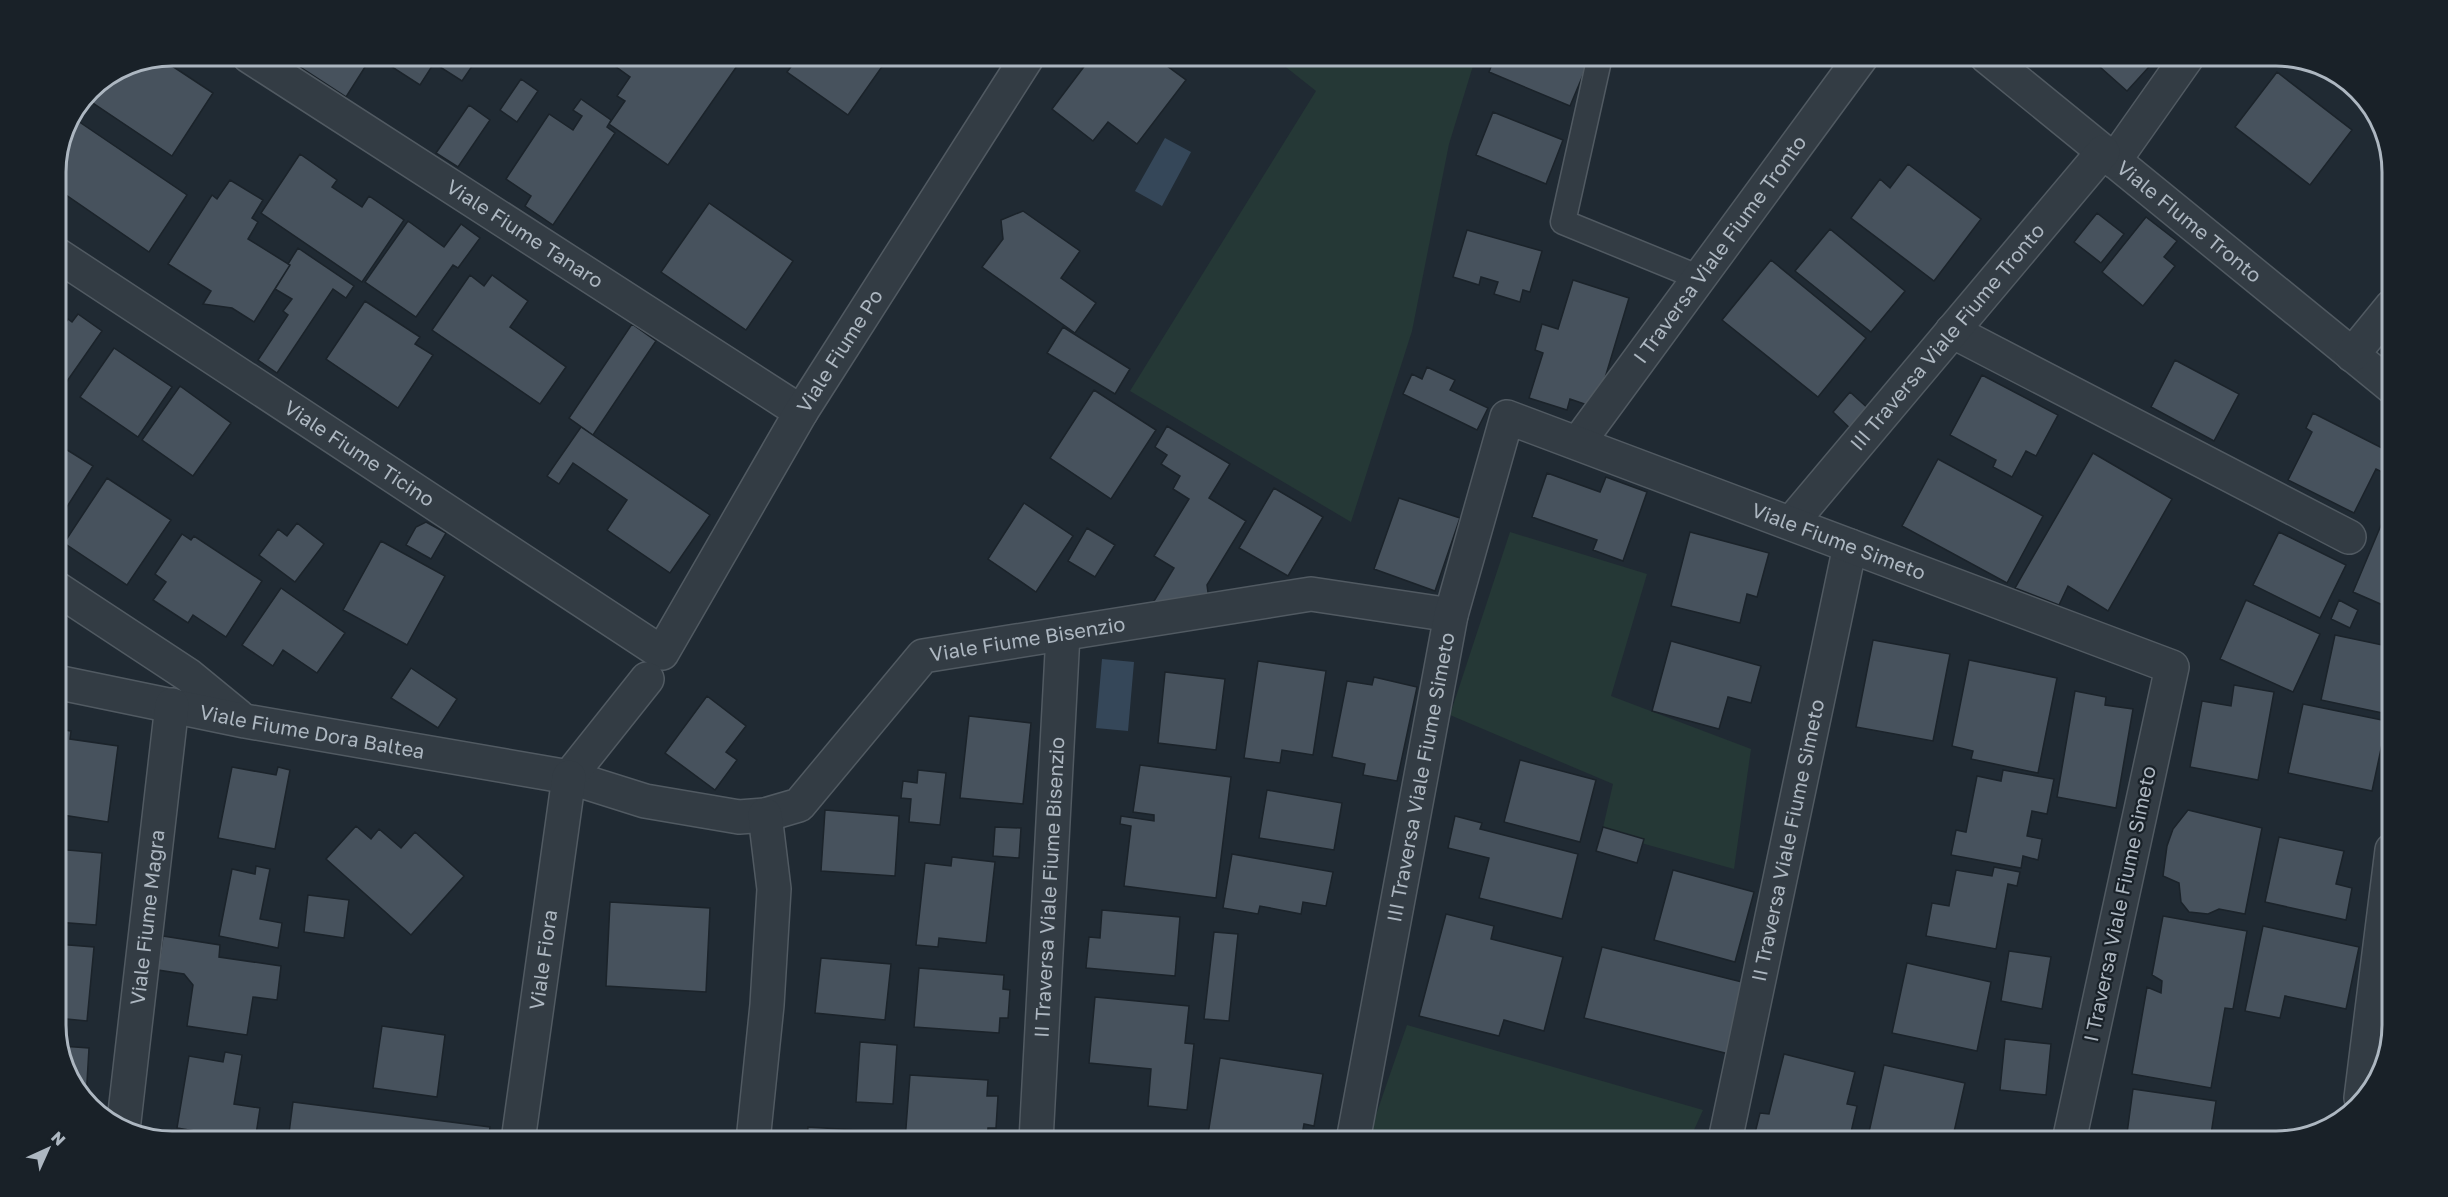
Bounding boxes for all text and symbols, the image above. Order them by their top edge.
street label: I Traversa Viale Fiume Tronto [1628,130,1811,367]
street label: Viale FIume Tronto [2112,155,2267,287]
street label: Viale Fiume Tanaro [442,174,608,292]
street label: III Traversa Viale Fiume Tronto [1844,218,2049,455]
street label: Viale Fiume Po [791,284,887,417]
street label: Viale Fiume Ticino [280,395,439,511]
street label: Viale Fiume Simeto [1748,497,1929,584]
street label: Viale Fiume Bisenzio [928,611,1127,666]
street label: III Traversa Viale Fiume Simeto [1381,630,1459,924]
street label: II Traversa Viale Fiume Simeto [1746,697,1828,984]
street label: Viale Fiume Dora Baltea [198,699,427,763]
street label: II Traversa Viale Fiume Bisenzio [1029,736,1069,1038]
street label: I Traversa Viale Fiume Simeto [2078,764,2160,1044]
street label: Viale Fiume Magra [124,828,169,1006]
street label: Viale Fiora [524,908,561,1011]
north arrow [18,1119,78,1179]
text: N [47,1127,70,1150]

